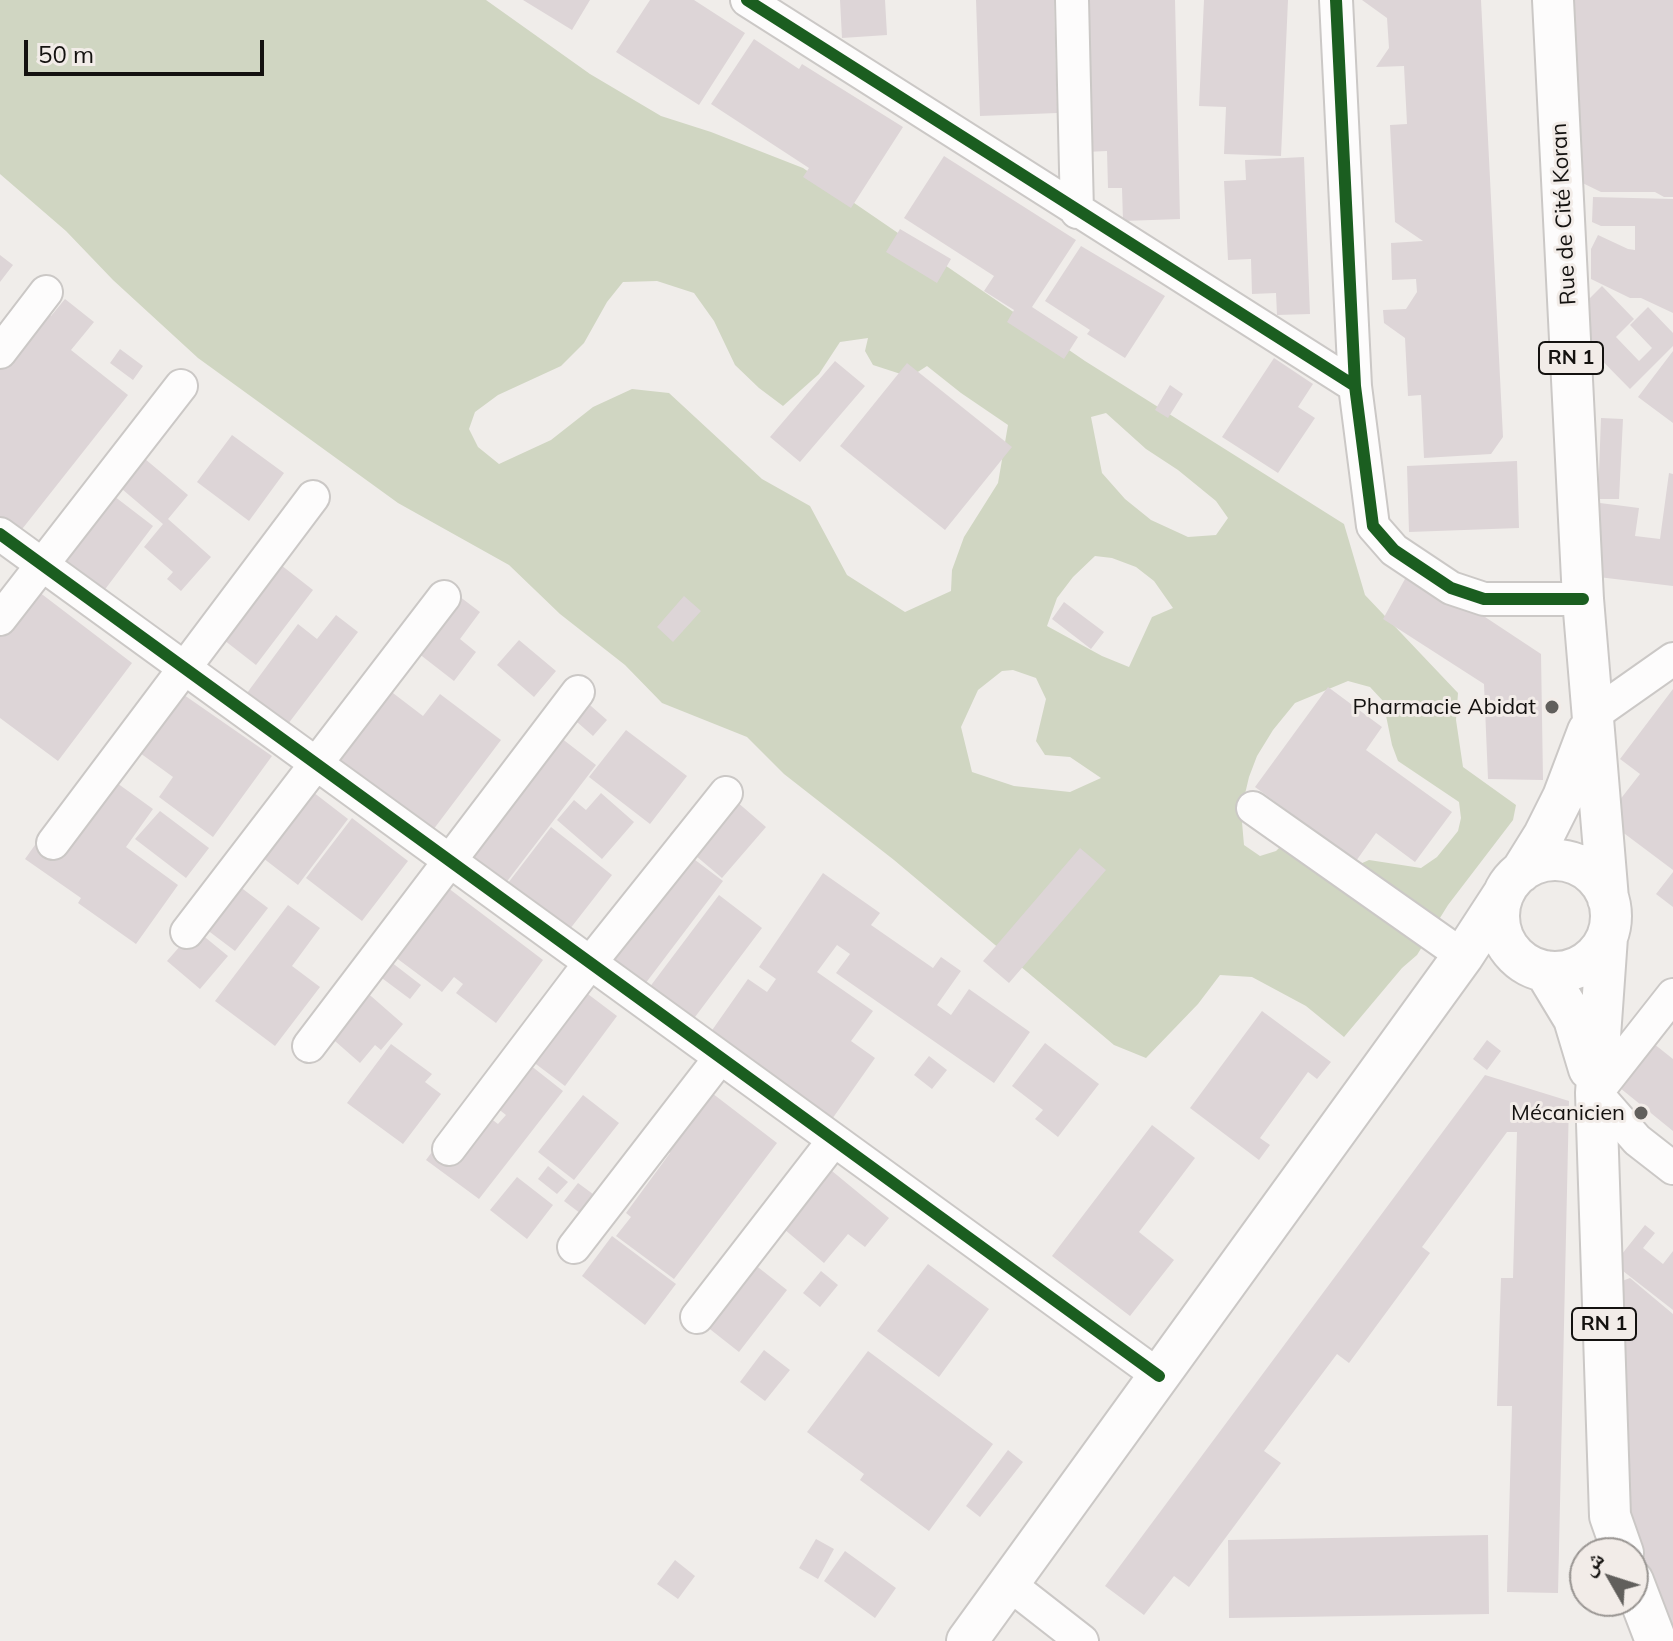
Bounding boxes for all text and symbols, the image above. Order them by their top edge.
scale bar [28,24,268,74]
text: 50 m [38,39,94,69]
street label: Rue de Cité Koran [1546,122,1582,306]
road number: RN 1 [1539,342,1603,374]
place label: Pharmacie Abidat [1353,694,1536,720]
marker: Pharmacie Abidat [1543,698,1561,716]
place label: Mécanicien [1511,1100,1625,1126]
marker: Mécanicien [1632,1104,1650,1122]
road number: RN 1 [1572,1308,1636,1340]
north arrow [1569,1537,1649,1617]
text: ش [1574,1545,1610,1581]

